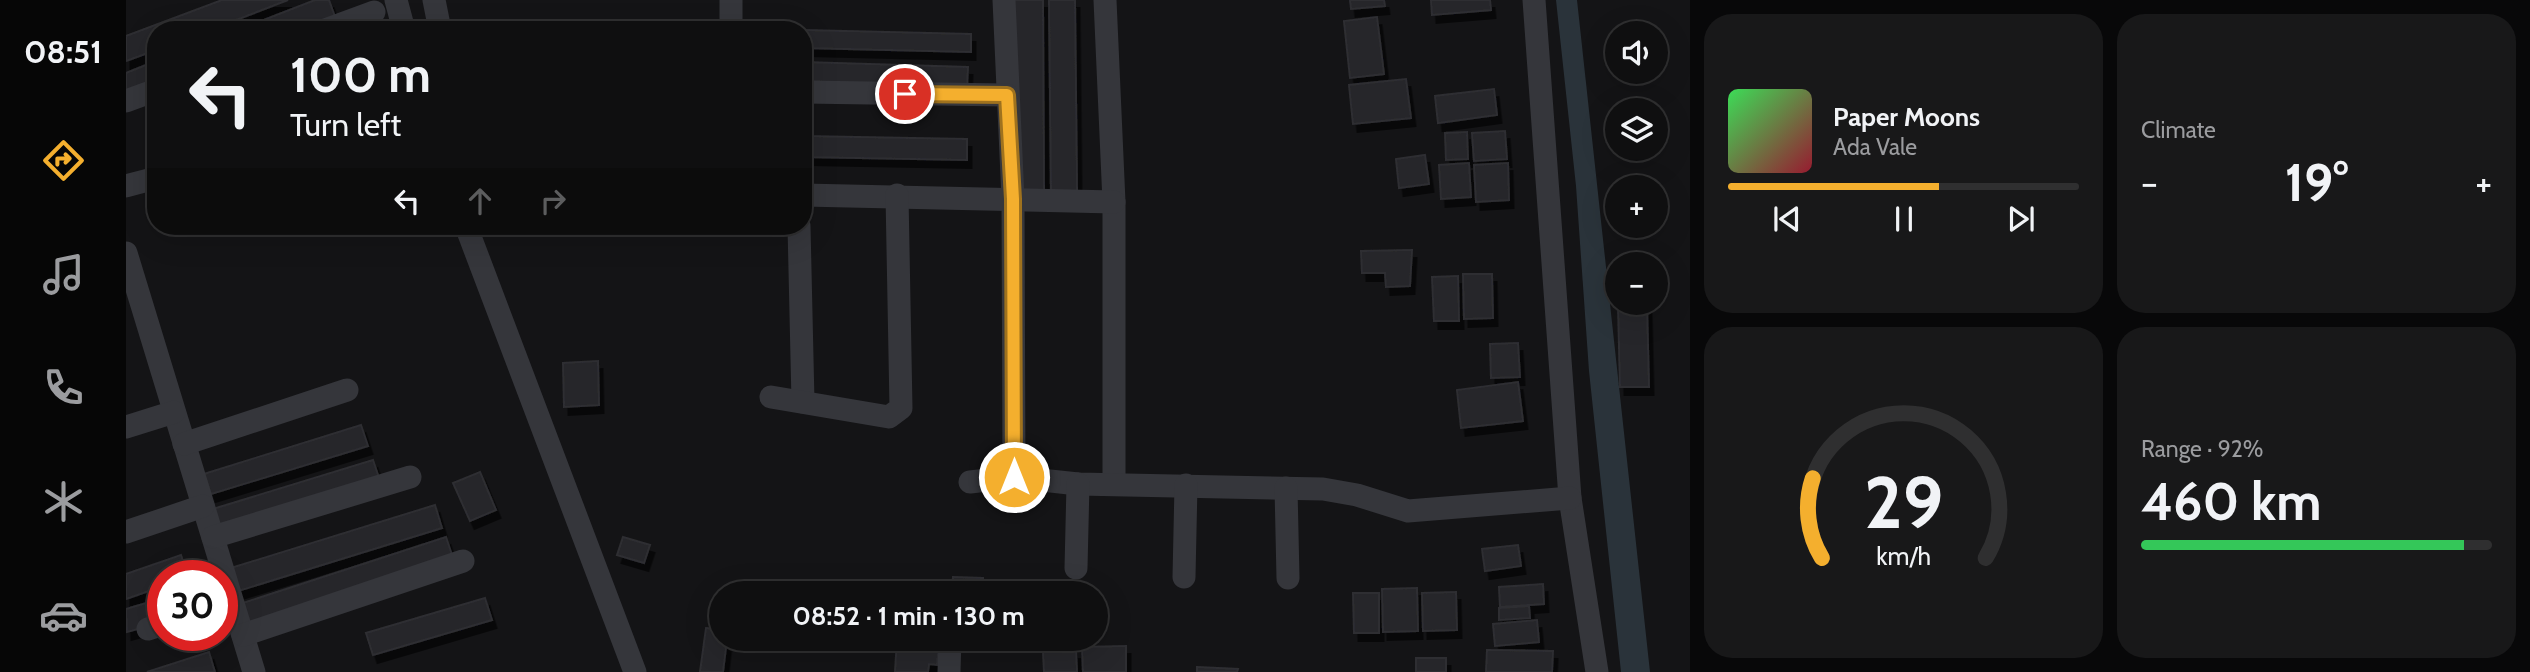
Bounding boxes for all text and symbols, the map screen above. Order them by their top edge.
map controls [1605,21,1668,315]
button: sound [1605,21,1668,84]
text: 08:51 [24,32,102,71]
text: 100 m [290,45,431,104]
icon: left [175,49,266,140]
pin [875,64,935,124]
icon: arrive [886,75,924,113]
button: layers [1605,98,1668,161]
text: Paper Moons [1833,101,1980,133]
text: Turn left [290,105,401,144]
text: Climate [2141,116,2216,144]
text: Ada Vale [1833,133,1917,161]
icon: directions [39,136,88,185]
text: 19° [2285,151,2348,214]
text: − [2141,159,2158,206]
text: + [2475,159,2492,206]
button: + [1605,175,1668,238]
icon: left [388,182,426,220]
icon: ahead [461,182,499,220]
icon: right [534,182,572,220]
icon: previous [1768,200,1806,238]
icon: pause [1885,200,1923,238]
icon: next [2002,200,2040,238]
icon: music [39,250,88,299]
button: − [1605,252,1668,315]
icon: phone [39,363,88,412]
text: Range · 92% [2141,435,2264,463]
position arrow [977,440,1051,514]
text: 29 [1864,459,1943,547]
text: 460 km [2141,470,2321,533]
icon: climate [39,477,88,526]
text: km/h [1876,541,1931,571]
speed limit sign: 30 [147,560,238,651]
icon: car [39,591,88,640]
text: 08:52 · 1 min · 130 m [792,600,1025,632]

